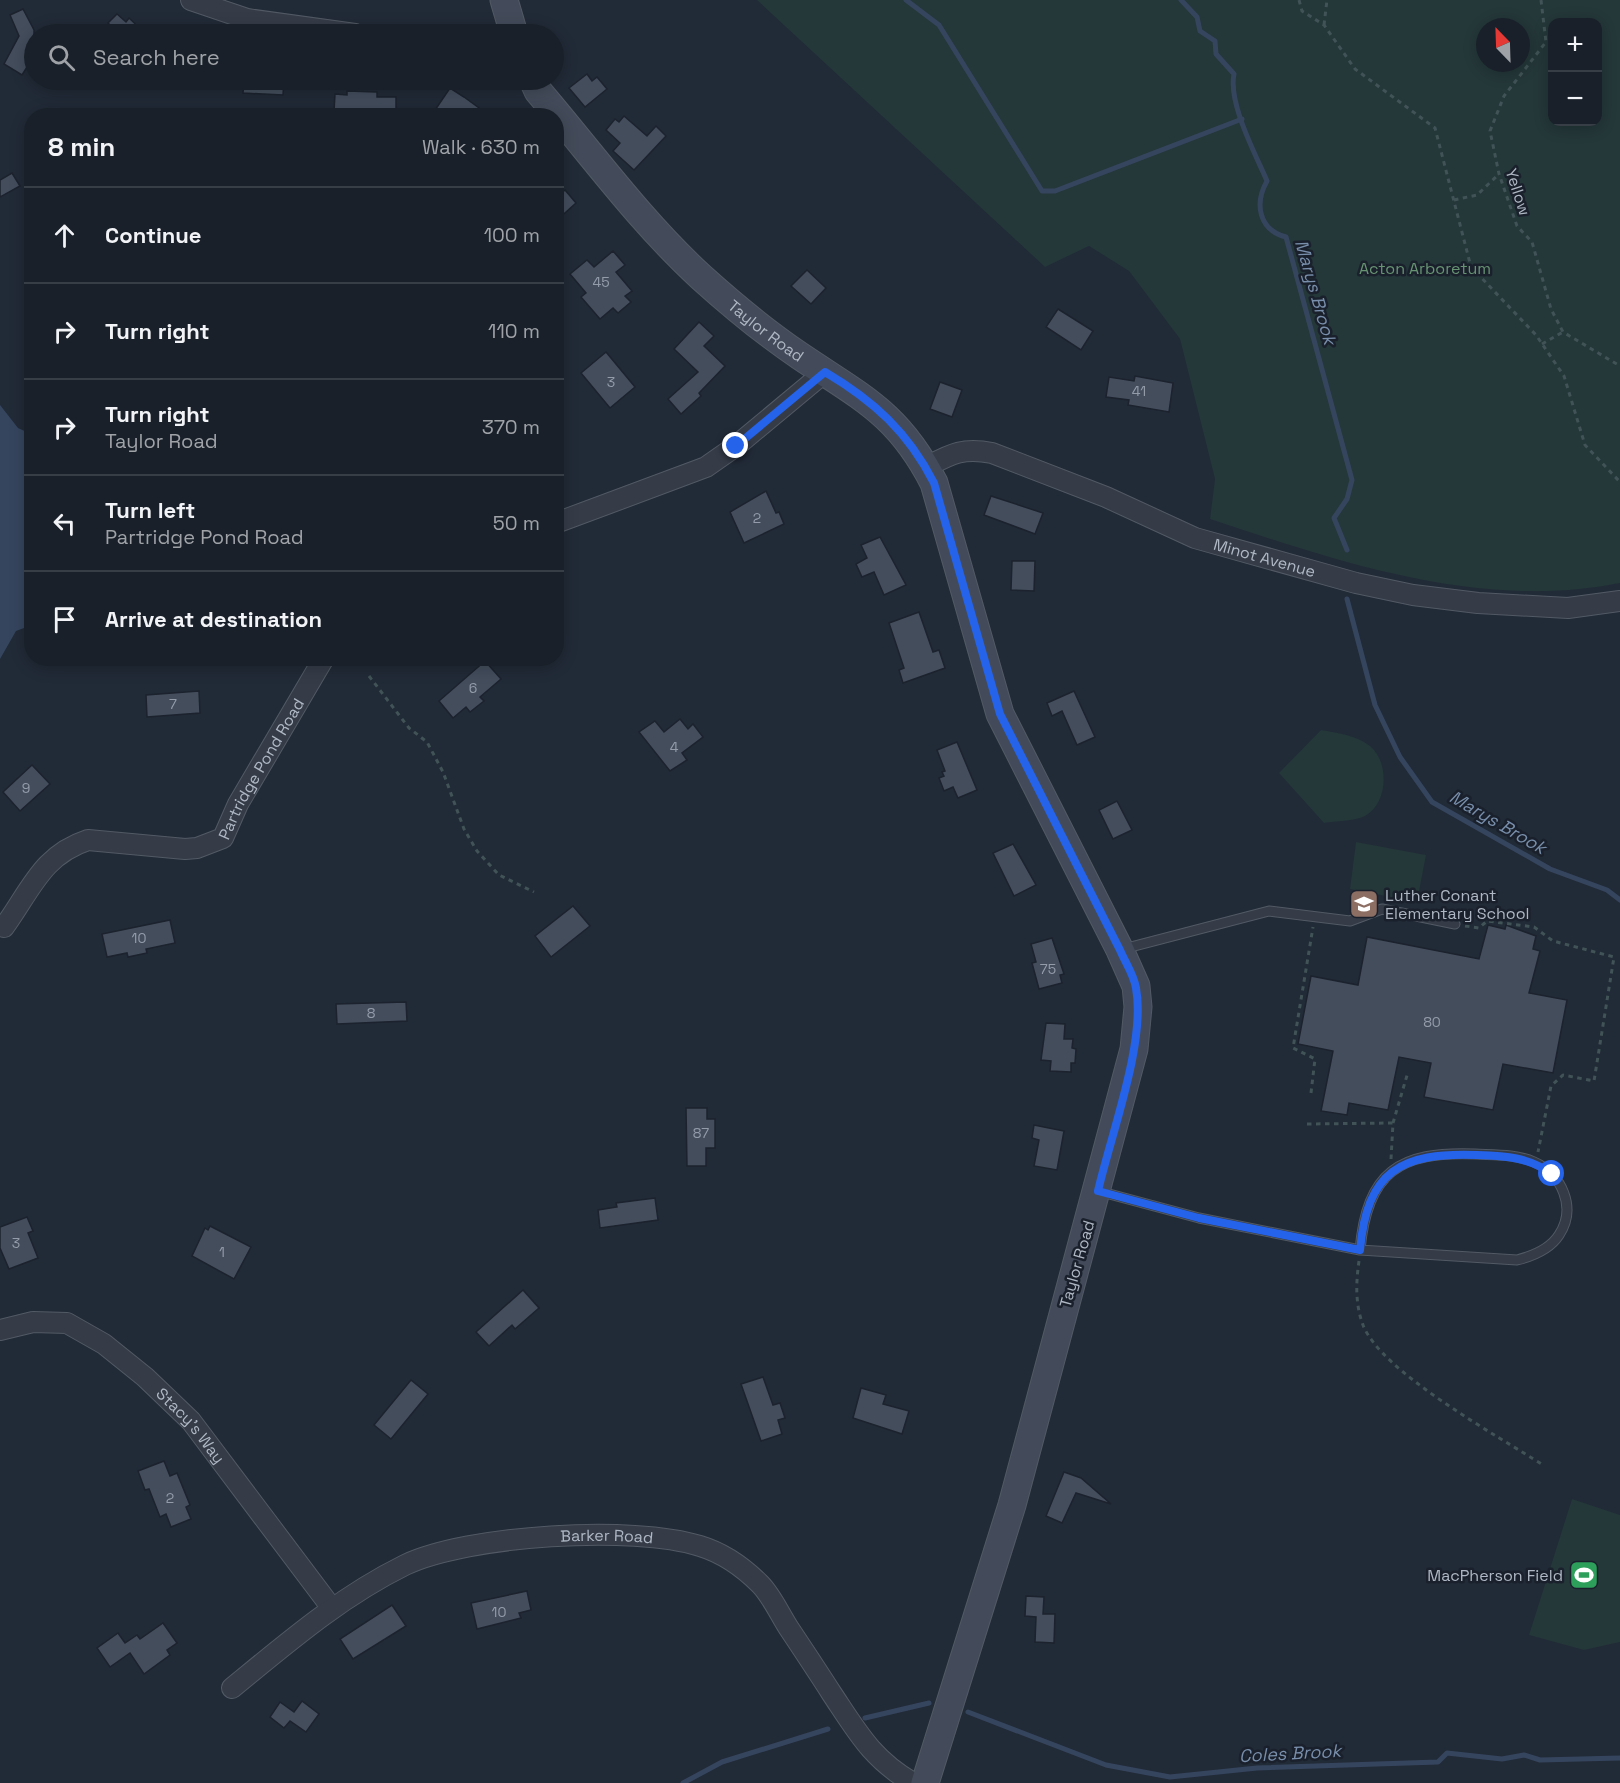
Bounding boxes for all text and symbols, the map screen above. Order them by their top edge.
north arrow [1476,18,1530,72]
map controls [1548,18,1602,126]
button: + [1548,18,1602,72]
search box [24,24,564,90]
icon: search [45,41,78,74]
text: Search here [93,43,220,71]
button: − [1548,72,1602,126]
text: 8 min [48,130,115,164]
text: Walk · 630 m [422,134,540,160]
street label: Yellow [1501,166,1535,218]
icon: ahead [48,219,81,252]
text: Continue [105,221,201,249]
text: 100 m [484,222,540,248]
water label: Marys Brook [1290,237,1343,349]
park label: Acton Arboretum [1359,258,1491,279]
house number: 45 [592,273,610,291]
street label: Taylor Road [724,295,808,366]
icon: right [48,315,81,348]
text: Turn right [105,317,210,345]
text: 110 m [488,318,540,344]
house number: 3 [607,373,615,391]
house number: 41 [1132,382,1146,400]
text: Turn right [105,400,210,428]
icon: right [48,411,81,444]
text: 370 m [482,414,540,440]
text: Taylor Road [105,428,218,454]
route end [722,432,748,458]
text: Turn left [105,496,195,524]
icon: left [48,507,81,540]
house number: 2 [753,509,761,527]
text: 50 m [493,510,540,536]
text: Partridge Pond Road [105,524,304,550]
street label: Minot Avenue [1211,533,1318,582]
icon: arrive [48,603,81,636]
text: Arrive at destination [105,605,322,633]
house number: 6 [469,679,477,697]
street label: Partridge Pond Road [213,694,309,843]
house number: 7 [169,695,177,713]
house number: 4 [670,738,679,756]
house number: 9 [22,779,30,797]
water label: Marys Brook [1445,785,1553,860]
place label: Luther Conant Elementary School [1385,885,1530,924]
school or university icon: Luther Conant Elementary School [1348,888,1380,920]
house number: 10 [132,929,146,947]
house number: 75 [1040,960,1056,978]
house number: 8 [367,1004,376,1022]
house number: 80 [1423,1013,1441,1031]
house number: 87 [693,1124,709,1142]
route start [1538,1160,1564,1186]
street label: Taylor Road [1054,1218,1100,1310]
house number: 3 [12,1234,20,1252]
house number: 1 [219,1243,225,1261]
street label: Stacy's Way [152,1383,230,1468]
house number: 2 [166,1489,174,1507]
street label: Barker Road [560,1524,654,1548]
sports icon: MacPherson Field [1568,1559,1600,1591]
place label: MacPherson Field [1427,1565,1563,1586]
house number: 10 [492,1603,506,1621]
water label: Coles Brook [1238,1739,1344,1767]

